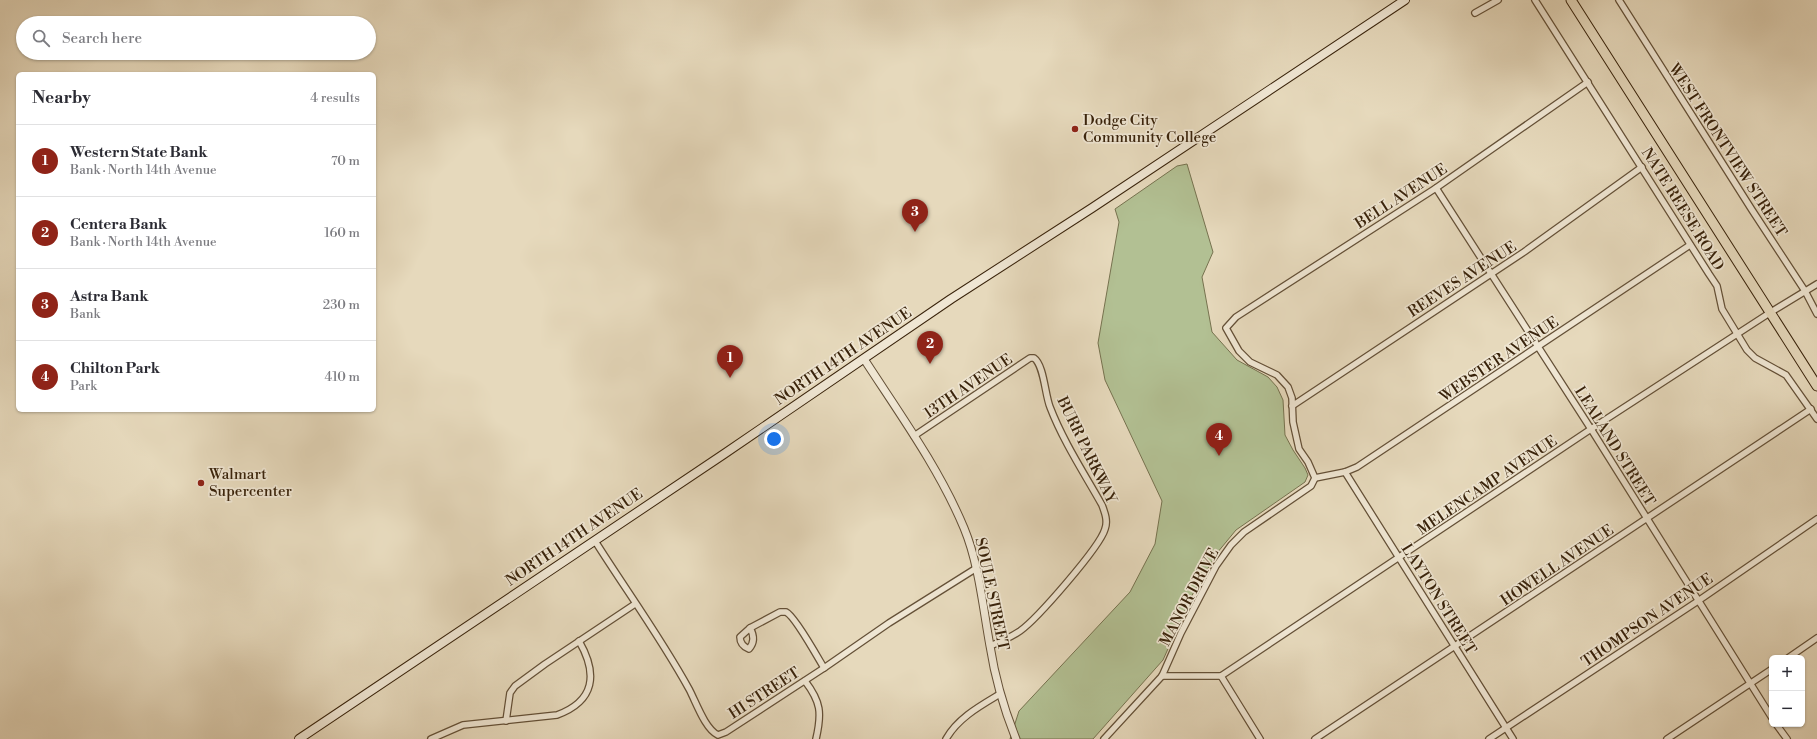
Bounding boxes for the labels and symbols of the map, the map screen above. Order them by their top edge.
street label: WEST FRONTVIEW STREET [1664,59,1791,241]
place label: Dodge City Community College [1083,111,1216,147]
marker: Dodge City Community College [1070,124,1080,134]
street label: NATE REESE ROAD [1637,144,1728,274]
street label: BELL AVENUE [1351,160,1451,234]
pin: 3 [902,199,928,232]
street label: REEVES AVENUE [1404,237,1520,322]
street label: NORTH 14TH AVENUE [771,303,916,409]
street label: WEBSTER AVENUE [1435,313,1562,407]
pin: 2 [917,331,943,364]
pin: 1 [717,345,743,378]
street label: 13TH AVENUE [920,350,1016,423]
street label: LEALAND STREET [1570,383,1659,510]
street label: BURR PARKWAY [1052,393,1121,508]
pin: 4 [1206,423,1232,456]
your location [764,429,784,449]
street label: MELENCAMP AVENUE [1414,431,1561,539]
place label: Walmart Supercenter [208,465,293,501]
marker: Walmart Supercenter [196,478,206,488]
street label: NORTH 14TH AVENUE [502,484,647,590]
street label: HOWELL AVENUE [1497,521,1617,610]
street label: SOULE STREET [970,536,1013,653]
street label: LAYTON STREET [1397,540,1481,659]
street label: MANOR DRIVE [1156,545,1223,650]
street label: THOMPSON AVENUE [1578,569,1717,671]
street label: HI STREET [725,663,804,724]

